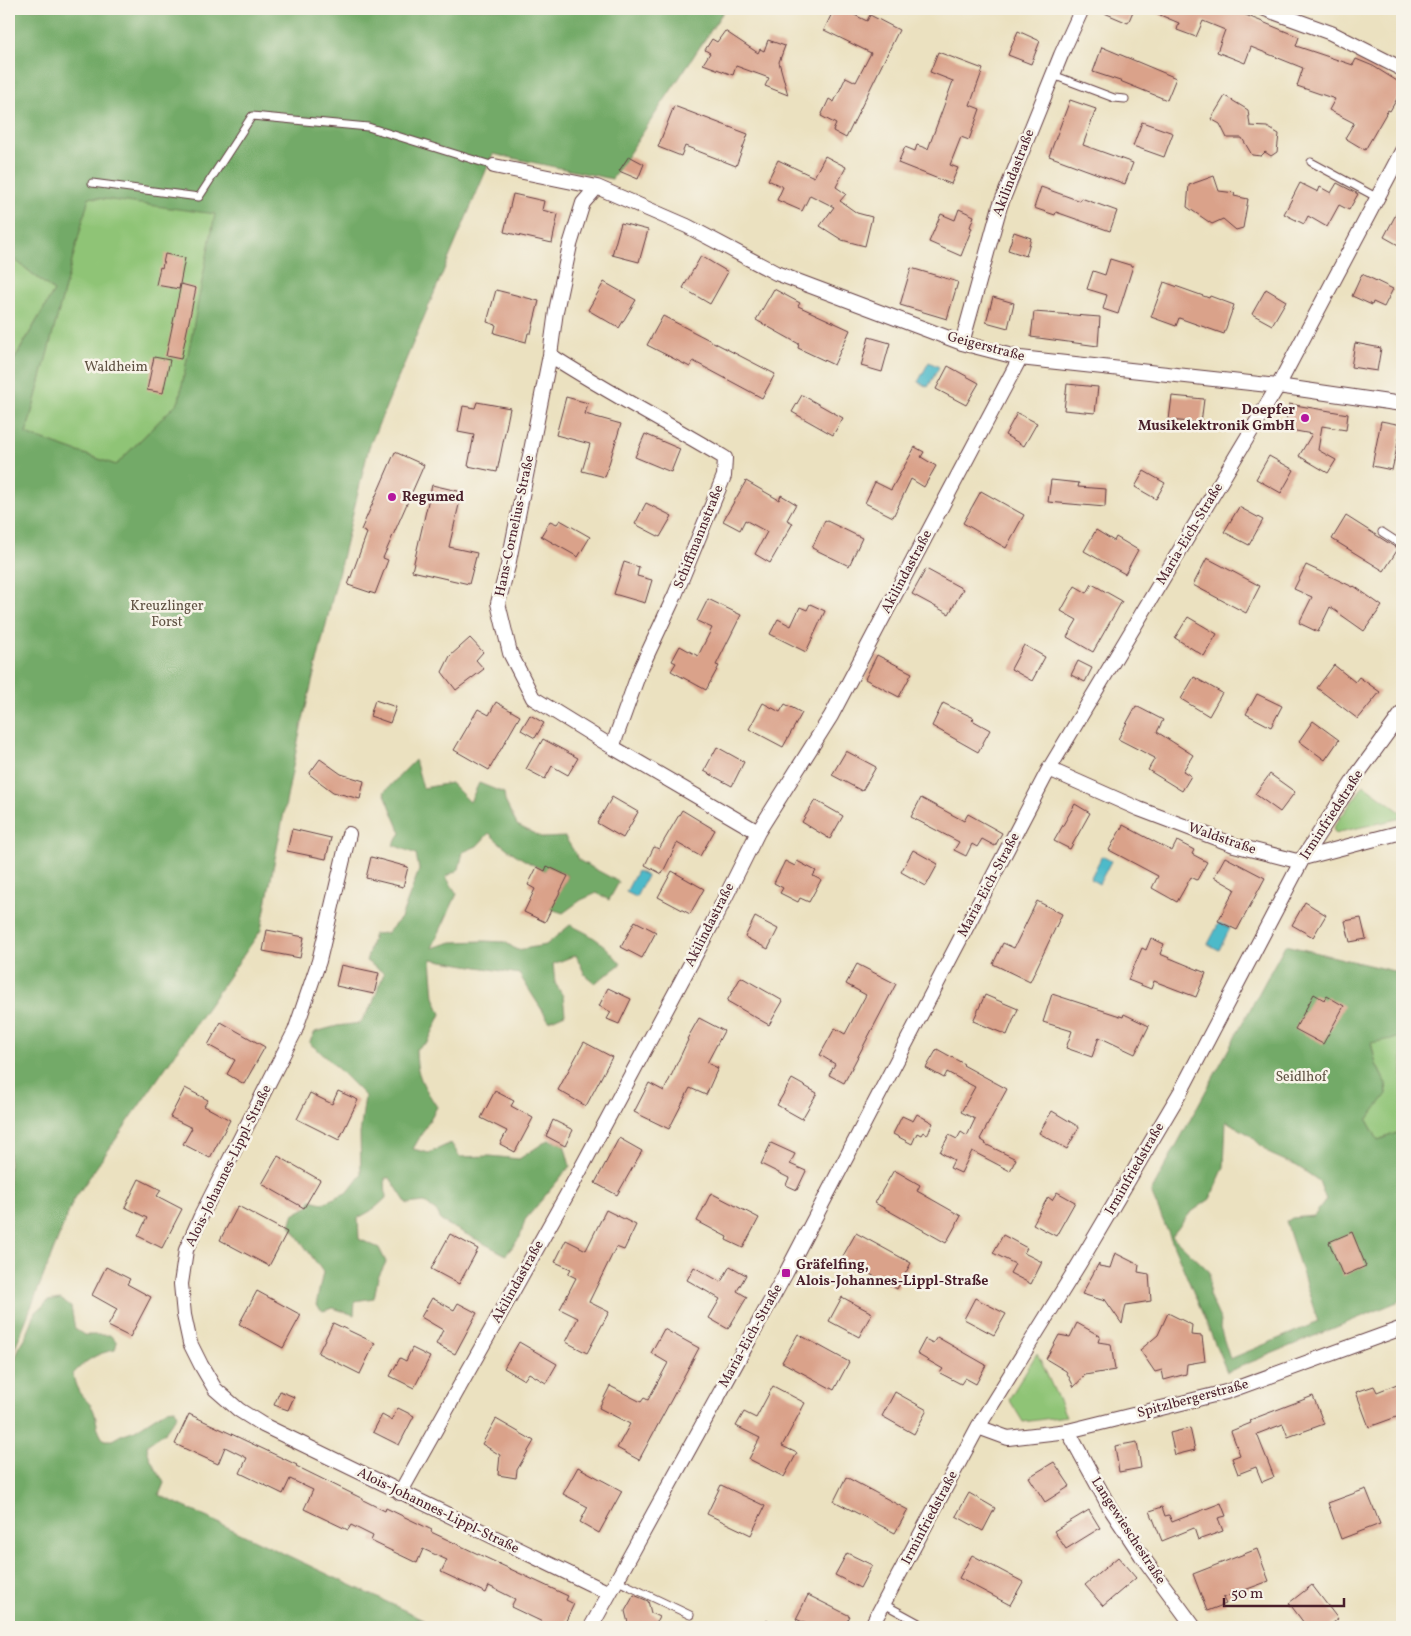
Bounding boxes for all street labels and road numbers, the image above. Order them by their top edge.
street label: Akilindastraße [989,126,1039,219]
street label: Geigerstraße [945,328,1027,367]
street label: Hans-Cornelius-Straße [491,453,539,598]
street label: Maria-Eich-Straße [1152,479,1228,589]
street label: Schiffmannstraße [670,482,729,592]
street label: Akilindastraße [877,527,937,617]
street label: Irminfriedstraße [1296,766,1368,864]
street label: Waldstraße [1185,818,1259,860]
street label: Maria-Eich-Straße [953,829,1025,941]
street label: Akilindastraße [681,879,740,970]
street label: Alois-Johannes-Lippl-Straße [181,1081,277,1250]
street label: Irminfriedstraße [1101,1119,1169,1219]
street label: Akilindastraße [487,1237,549,1327]
street label: Maria-Eich-Straße [715,1280,788,1391]
street label: Spitzlbergerstraße [1135,1375,1251,1423]
street label: Alois-Johannes-Lippl-Straße [354,1463,523,1559]
street label: Irminfriedstraße [897,1467,963,1568]
street label: Langewieschestraße [1086,1474,1170,1589]

